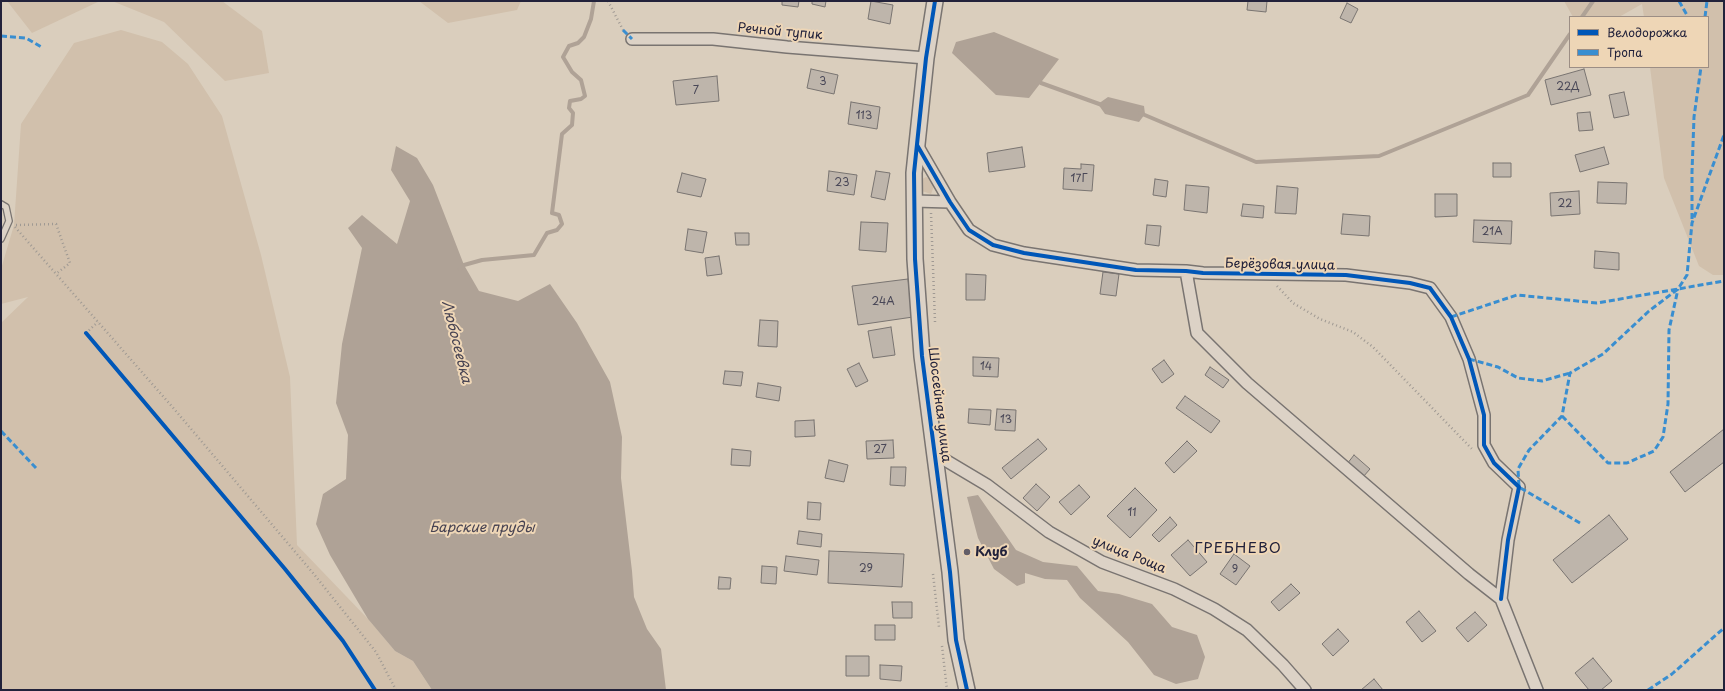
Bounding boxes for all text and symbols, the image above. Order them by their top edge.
legend [1569,16,1709,68]
street label: Речной тупик [737,21,823,43]
text: Велодорожка [1607,23,1687,41]
text: Тропа [1607,43,1643,61]
house number: 3 [819,75,827,89]
house number: 22Д [1556,80,1580,94]
house number: 7 [693,84,699,98]
house number: 113 [856,109,872,123]
house number: 17Г [1071,172,1087,186]
house number: 23 [835,176,849,190]
house number: 22 [1558,197,1572,211]
house number: 21А [1481,225,1503,239]
street label: Берёзовая улица [1225,256,1335,274]
house number: 24А [871,295,895,309]
water label: Любосеевка [438,299,474,385]
street label: Шоссейная улица [924,347,954,463]
house number: 14 [980,360,992,374]
house number: 13 [1000,413,1012,427]
house number: 27 [873,443,887,457]
house number: 11 [1127,506,1137,520]
water label: Барские пруды [429,520,535,536]
street label: улица Роща [1090,533,1168,577]
district label: ГРЕБНЕВО [1194,540,1282,558]
place label: Клуб [975,544,1008,560]
marker: Клуб [962,547,972,557]
house number: 29 [859,562,873,576]
house number: 9 [1232,563,1238,577]

